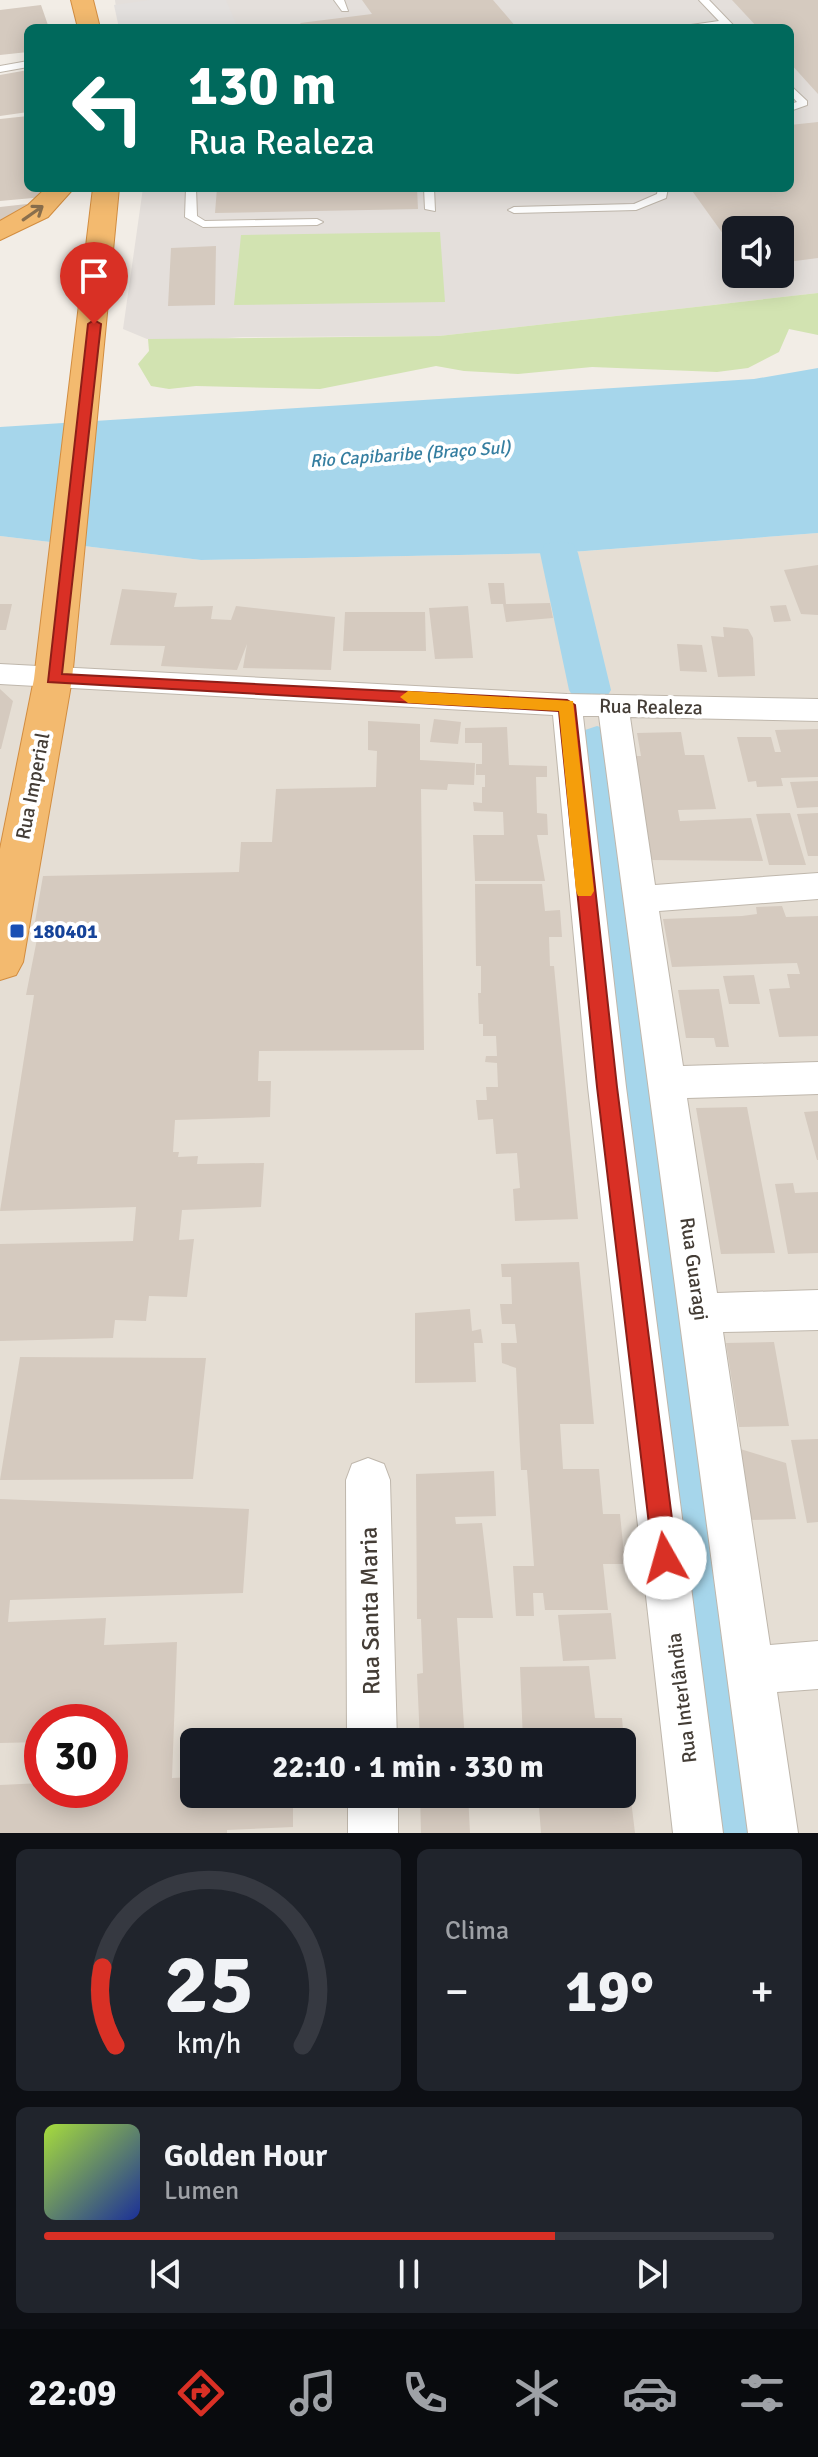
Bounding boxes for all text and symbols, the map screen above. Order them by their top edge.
text: 130 m [188,51,336,120]
icon: left [56,56,160,160]
text: Rua Realeza [188,120,375,165]
one-way arrow [21,205,43,221]
map controls [722,216,794,288]
button: sound [722,216,794,288]
pin [60,242,128,324]
icon: arrive [72,254,116,298]
water label: Rio Capibaribe (Braço Sul) [309,436,512,472]
street label: Rua Realeza [599,694,703,720]
street label: Rua Imperial [10,730,56,842]
place label: 180401 [33,919,98,944]
marker: 180401 [8,922,26,940]
street label: Rua Guaragi [674,1216,714,1322]
position arrow [623,1516,707,1600]
street label: Rua Santa Maria [354,1527,386,1695]
street label: Rua Interlândia [662,1631,702,1765]
speed limit sign: 30 [24,1704,128,1808]
text: 22:10 · 1 min · 330 m [272,1749,544,1786]
text: Clima [445,1915,509,1947]
text: 25 [164,1934,253,2036]
text: 19° [565,1955,654,2029]
text: − [445,1965,469,2019]
text: + [750,1965,774,2019]
text: km/h [176,2026,241,2061]
text: Golden Hour [164,2138,327,2175]
text: Lumen [164,2175,239,2207]
icon: previous [144,2252,188,2296]
icon: pause [387,2252,431,2296]
icon: next [630,2252,674,2296]
icon: directions [173,2365,229,2421]
icon: music [285,2365,341,2421]
icon: phone [397,2365,453,2421]
icon: climate [509,2365,565,2421]
icon: car [622,2365,678,2421]
icon: filters [734,2365,790,2421]
text: 22:09 [28,2371,116,2416]

